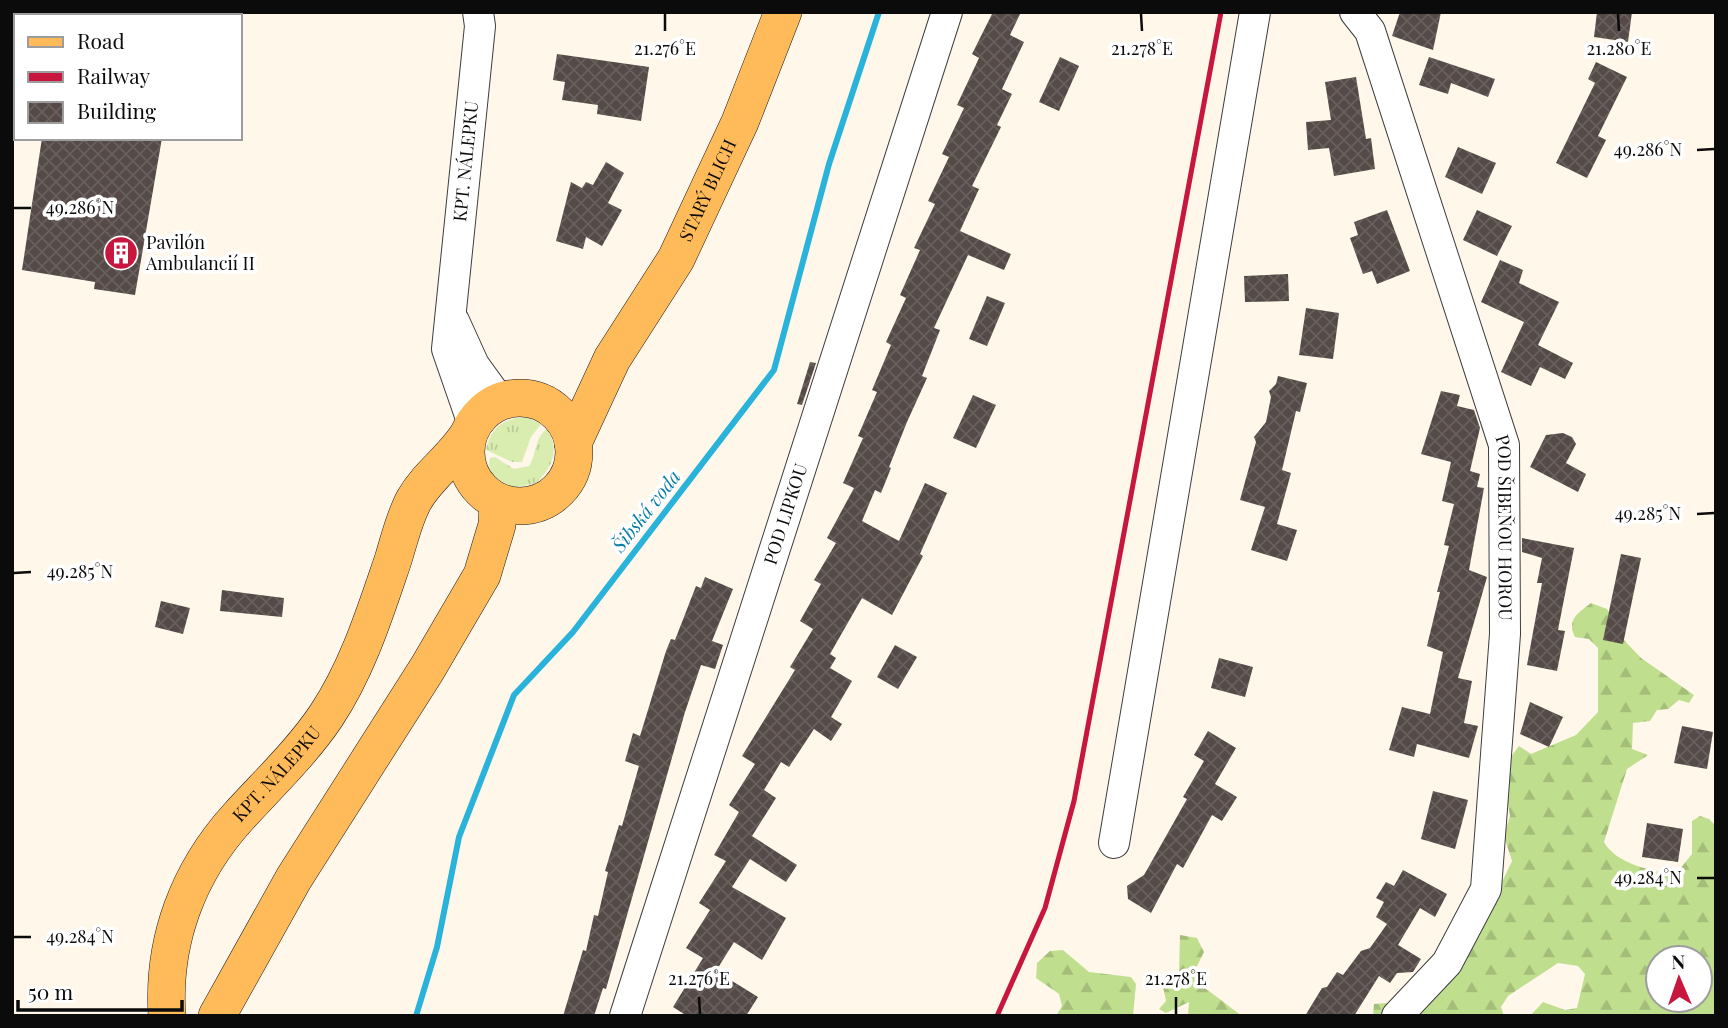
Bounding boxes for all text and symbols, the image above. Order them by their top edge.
legend [14,14,242,140]
text: Road [77,26,125,54]
text: 21.276°E [634,36,696,60]
text: 21.278°E [1111,36,1173,60]
text: 21.280°E [1587,36,1652,60]
text: Railway [77,61,151,89]
text: Building [77,96,156,124]
street label: KPT. NÁLEPKU [447,100,483,223]
street label: STARÝ BLICH [673,135,741,245]
text: 49.286°N [1614,137,1682,161]
text: 49.286°N [46,195,114,219]
place label: Pavilón Ambulancií II [145,230,255,275]
building icon: Pavilón Ambulancií II [102,234,140,272]
street label: POD ŠIBEŇOU HOROU [1490,431,1518,621]
street label: POD LIPKOU [758,460,812,567]
water label: Šibská voda [604,464,686,558]
text: 49.285°N [1615,501,1682,525]
text: 49.285°N [47,559,114,583]
street label: KPT. NÁLEPKU [226,721,326,827]
text: 49.284°N [1614,865,1682,889]
text: 49.284°N [46,924,114,948]
north arrow [1644,944,1714,1014]
text: N [1671,948,1686,974]
text: 21.276°E [668,966,730,990]
text: 21.278°E [1145,966,1207,990]
scale bar [18,968,182,1012]
text: 50 m [28,977,74,1005]

